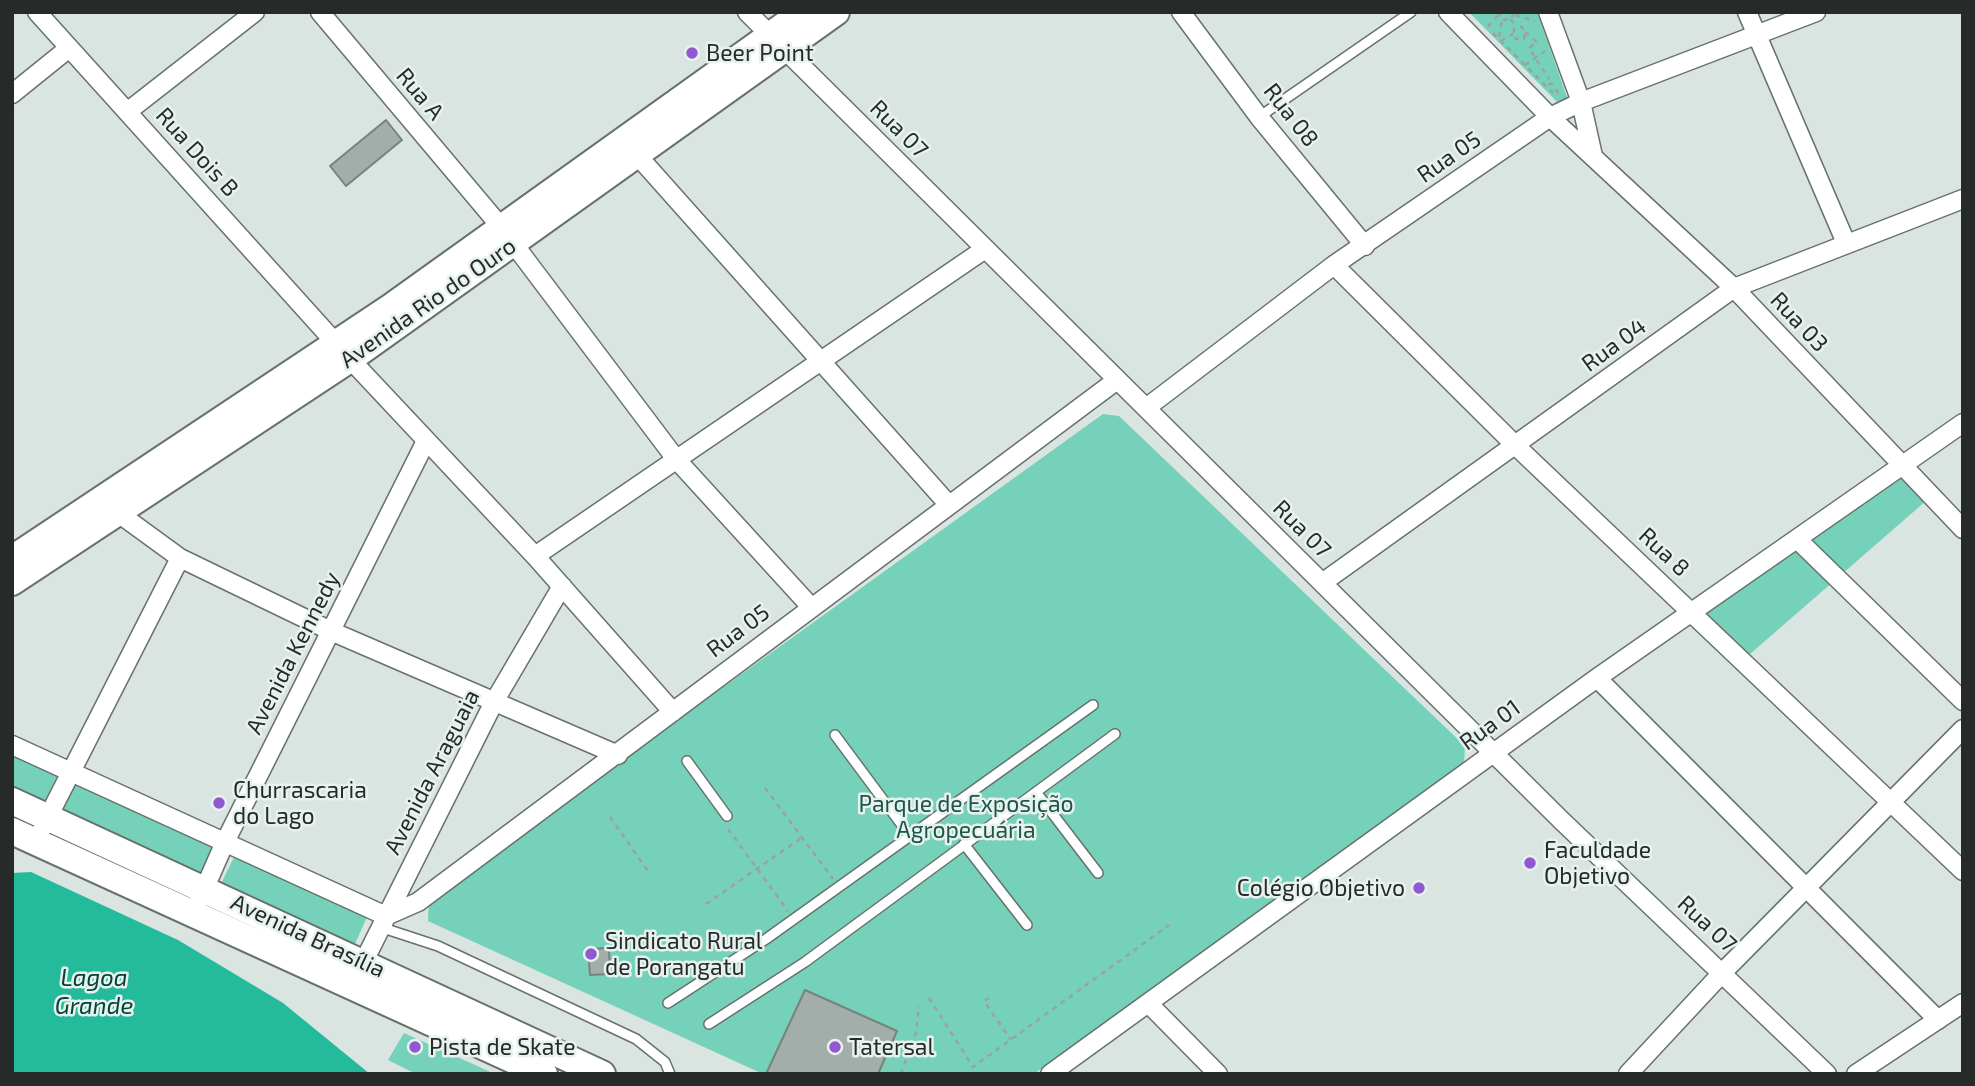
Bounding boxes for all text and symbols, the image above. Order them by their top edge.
place label: Beer Point [706,39,814,67]
marker: Beer Point [684,45,700,61]
street label: Rua A [390,62,450,126]
street label: Rua 08 [1258,78,1324,152]
street label: Rua 07 [864,94,934,164]
street label: Rua Dois B [150,102,244,202]
street label: Rua 05 [1412,125,1486,189]
street label: Avenida Rio do Ouro [335,232,521,374]
street label: Rua 03 [1764,286,1834,358]
street label: Rua 04 [1576,312,1652,378]
street label: Rua 07 [1267,494,1337,564]
street label: Rua 8 [1633,522,1695,582]
street label: Avenida Kennedy [240,567,346,739]
street label: Rua 05 [701,599,775,663]
street label: Avenida Araguaia [379,685,485,859]
street label: Rua 01 [1454,694,1526,756]
place label: Churrascaria do Lago [233,776,367,830]
park label: Parque de Exposição Agropecuária [858,790,1074,844]
marker: Churrascaria do Lago [211,795,227,811]
place label: Faculdade Objetivo [1544,836,1651,890]
marker: Faculdade Objetivo [1522,855,1538,871]
place label: Colégio Objetivo [1237,874,1405,902]
marker: Colégio Objetivo [1411,880,1427,896]
street label: Avenida Brasília [227,888,389,984]
street label: Rua 07 [1672,890,1742,958]
place label: Sindicato Rural de Porangatu [605,927,763,981]
marker: Sindicato Rural de Porangatu [583,946,599,962]
water label: Lagoa Grande [55,964,133,1020]
place label: Pista de Skate [429,1033,575,1061]
place label: Tatersal [849,1033,934,1061]
marker: Pista de Skate [407,1039,423,1055]
marker: Tatersal [827,1039,843,1055]

